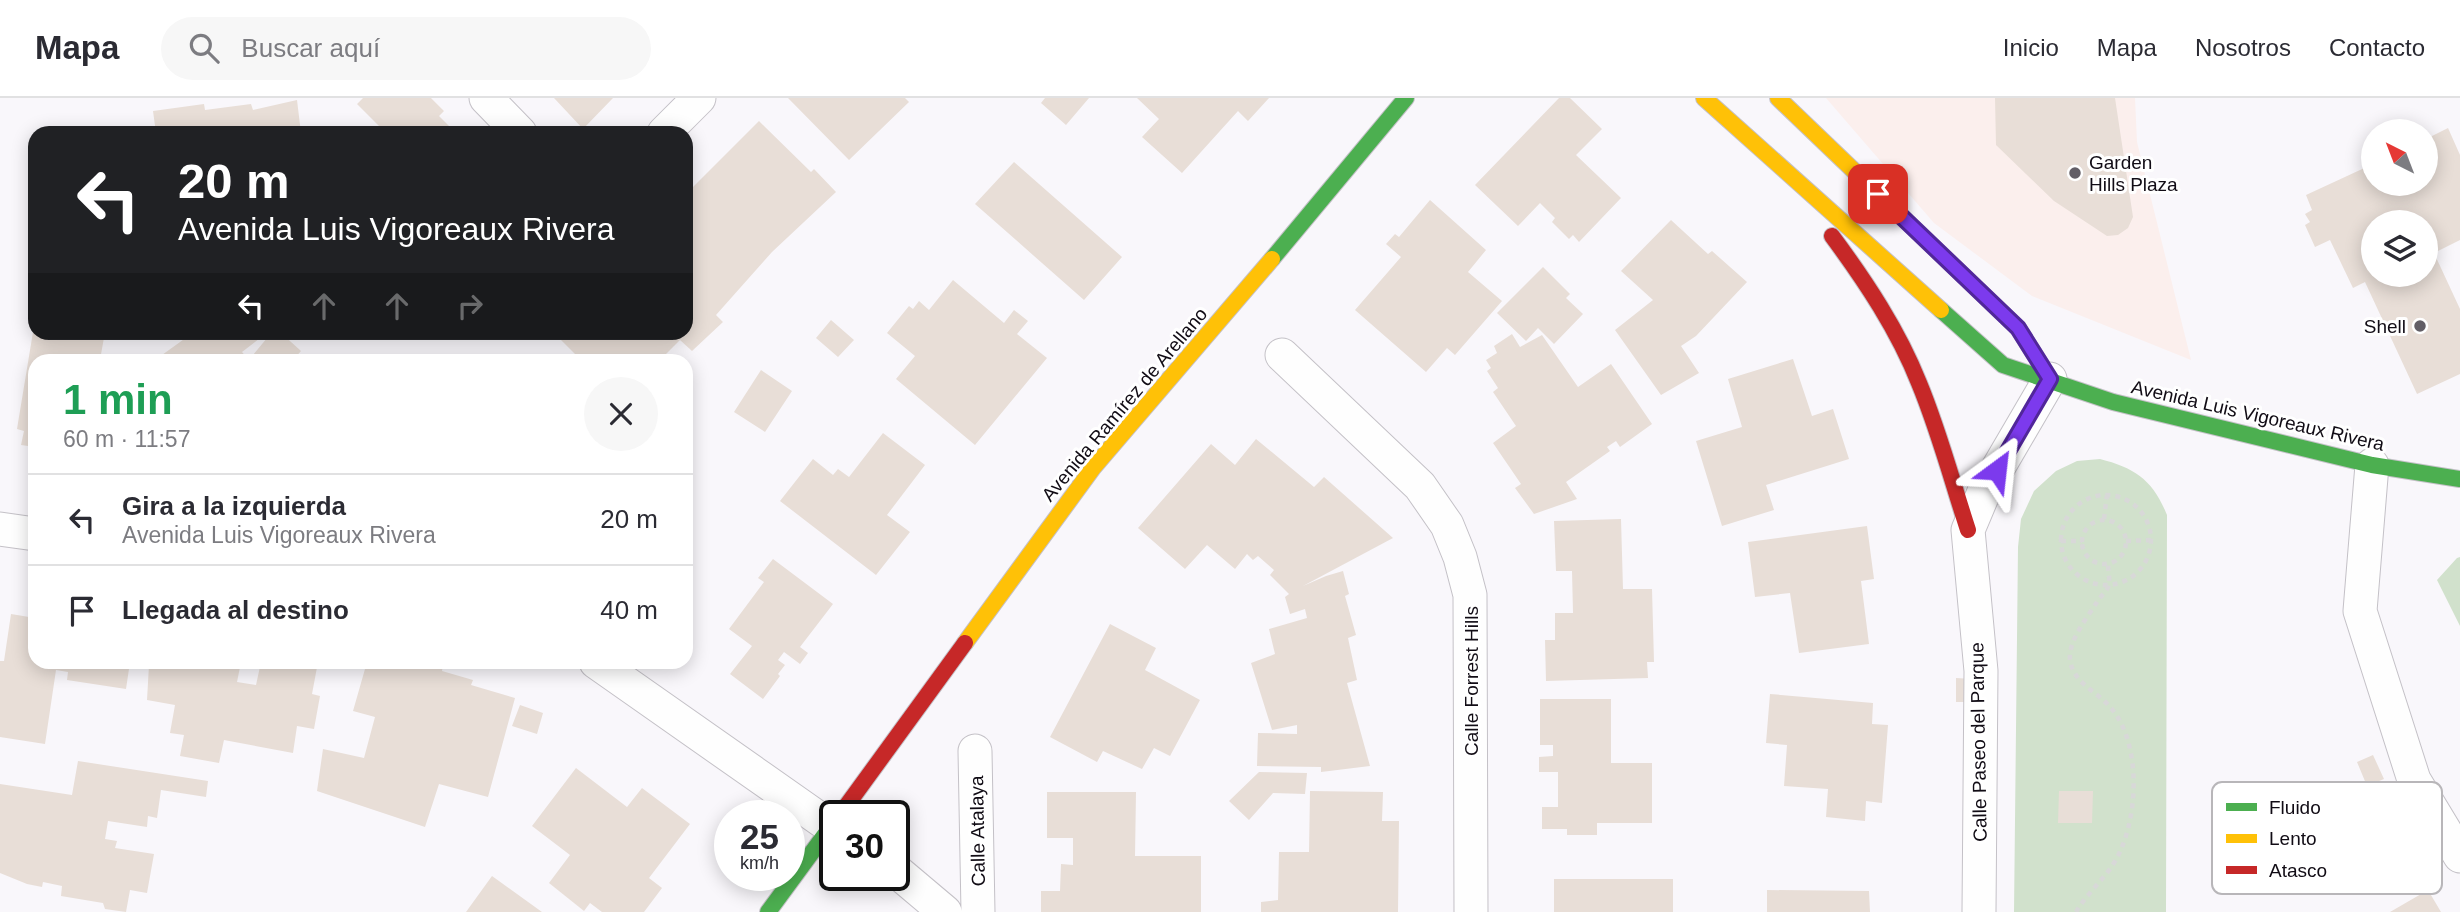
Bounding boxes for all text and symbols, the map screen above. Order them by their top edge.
search box [161,17,651,80]
text: Mapa [35,29,119,66]
icon: search [185,29,223,67]
text: Buscar aquí [241,33,380,63]
text: Inicio [2003,34,2059,61]
text: Mapa [2097,34,2157,61]
text: Nosotros [2195,34,2291,61]
text: Contacto [2329,34,2425,61]
north arrow [2361,119,2438,196]
map controls [2361,119,2438,287]
place label: Garden Hills Plaza [2089,152,2178,195]
icon: left [63,154,154,245]
text: 20 m [178,154,290,208]
pin [1848,164,1908,224]
marker: Garden Hills Plaza [2067,165,2083,181]
icon: arrive [1859,175,1897,213]
button: layers [2361,210,2438,287]
text: Avenida Luis Vigoreaux Rivera [178,211,614,247]
icon: left [232,287,270,325]
icon: ahead [305,287,343,325]
icon: ahead [378,287,416,325]
icon: right [451,287,489,325]
street label: Avenida Ramírez de Arellano [1037,303,1211,505]
place label: Shell [2364,316,2406,337]
marker: Shell [2412,318,2428,334]
text: 1 min [63,376,173,423]
street label: Avenida Luis Vigoreaux Rivera [2129,376,2387,455]
button: close [584,377,658,451]
text: 60 m · 11:57 [63,426,190,452]
position arrow [1960,433,2034,507]
text: Gira a la izquierda [122,491,346,521]
icon: left [63,501,101,539]
text: 20 m [600,504,658,534]
text: Avenida Luis Vigoreaux Rivera [122,522,436,548]
icon: arrive [63,592,101,630]
text: Llegada al destino [122,595,349,625]
text: 40 m [600,595,658,625]
street label: Calle Forrest Hills [1461,606,1482,756]
street label: Calle Paseo del Parque [1966,642,1991,842]
street label: Calle Atalaya [966,775,989,887]
legend [2212,782,2442,894]
text: Fluido [2269,797,2321,818]
speed limit sign: 30 [819,800,910,891]
text: 25 [740,817,779,856]
text: Lento [2269,828,2317,849]
text: km/h [740,853,779,873]
text: Atasco [2269,860,2327,881]

